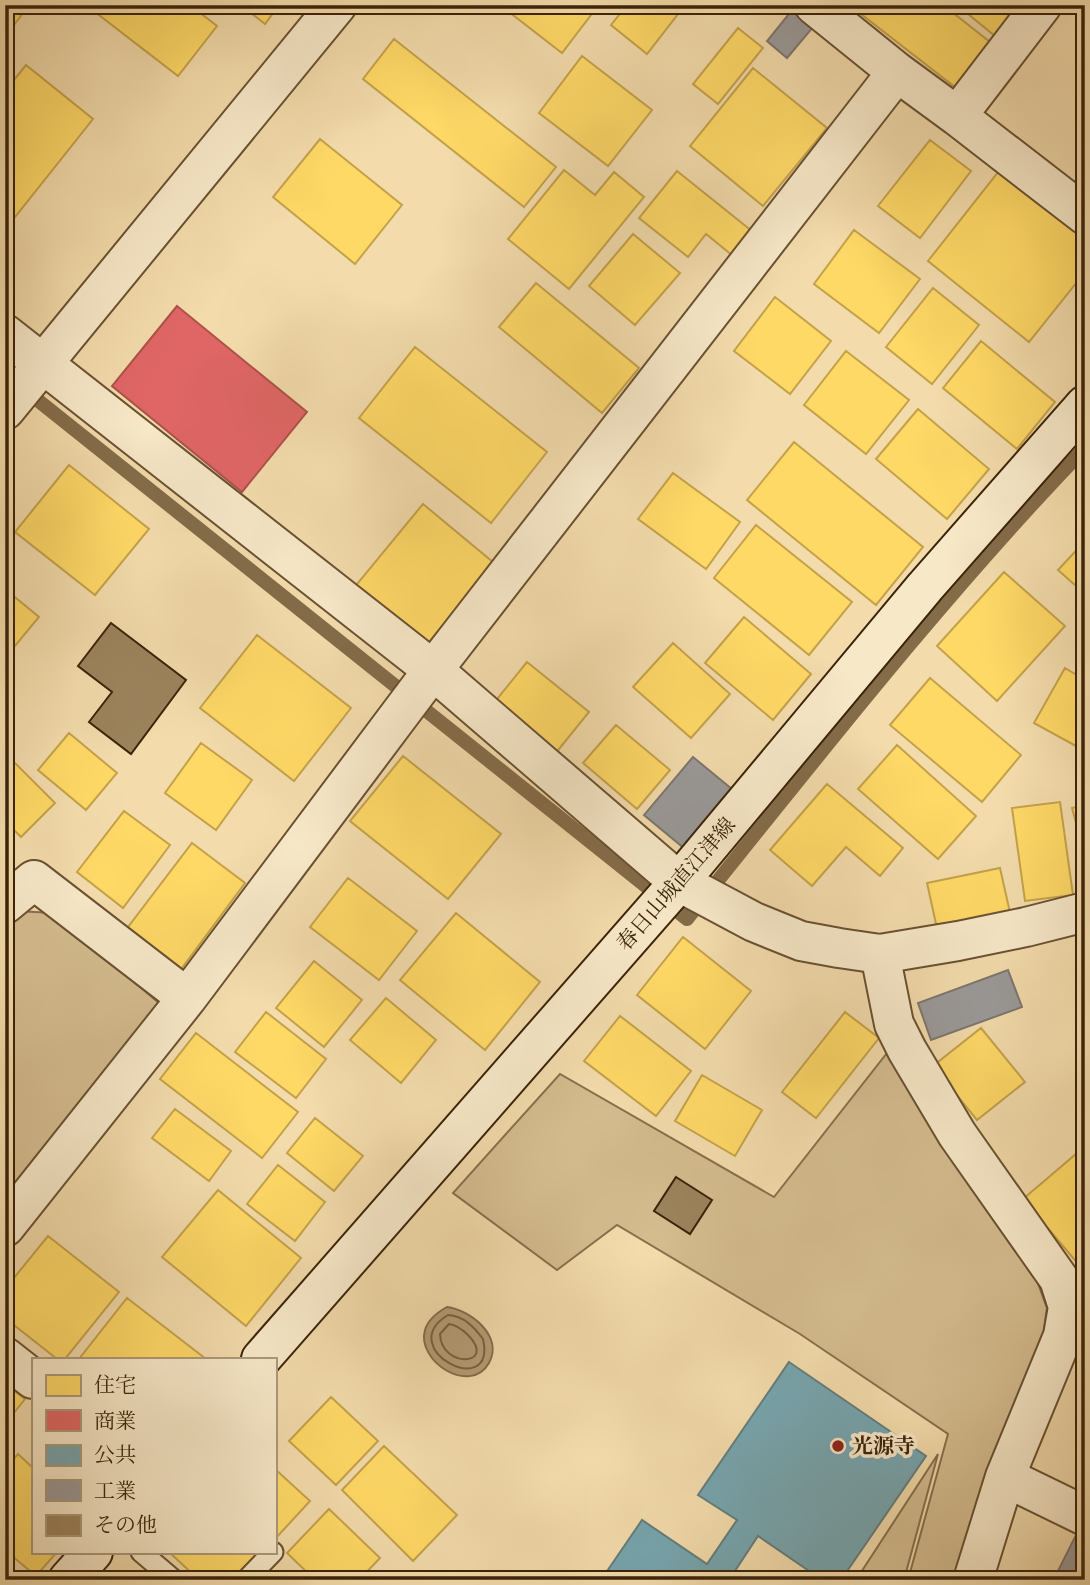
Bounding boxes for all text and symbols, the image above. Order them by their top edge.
street label: 春日山城直江津線 [610,811,742,957]
legend [32,1358,276,1554]
text: 住宅 [94,1371,136,1400]
text: 商業 [94,1407,136,1436]
place label: 光源寺 [852,1432,915,1461]
marker: 光源寺 [830,1438,846,1454]
text: 公共 [94,1441,136,1470]
text: 工業 [94,1477,136,1506]
text: その他 [94,1511,157,1540]

